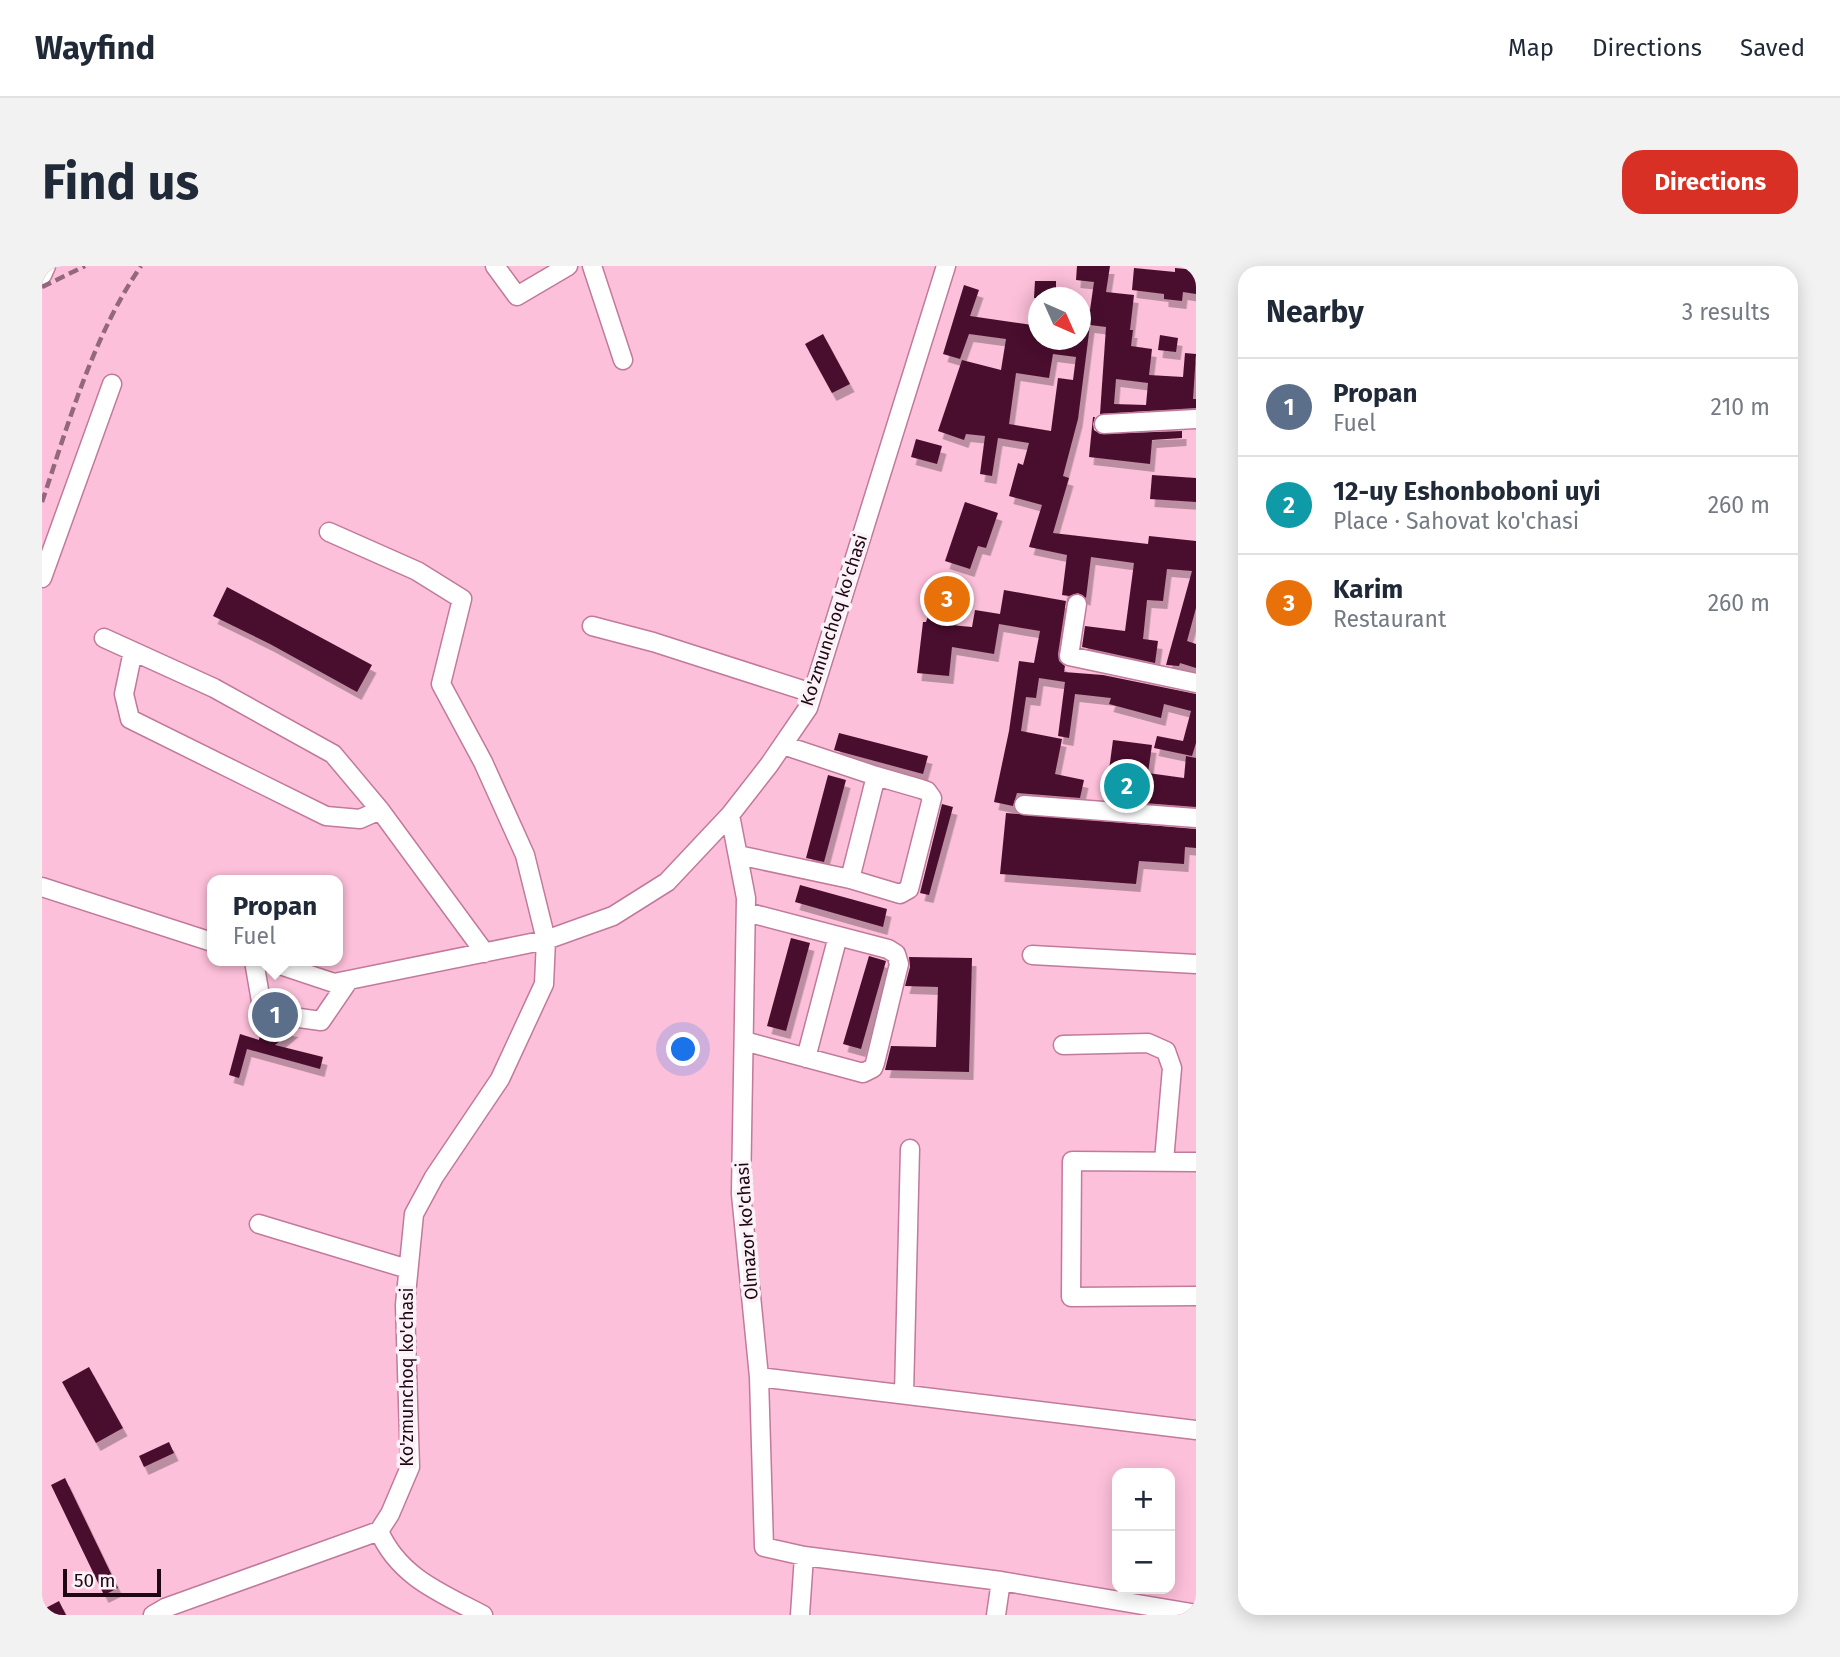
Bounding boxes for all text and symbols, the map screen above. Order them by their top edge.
text: Wayfind [35,28,155,68]
text: Map [1508,34,1554,62]
text: Directions [1592,34,1702,62]
text: Saved [1740,34,1805,62]
button: Directions [1622,150,1798,214]
text: Find us [42,153,199,212]
north arrow [1028,287,1091,350]
text: Nearby [1266,294,1364,330]
text: 3 results [1682,298,1770,326]
text: Propan [1333,378,1417,409]
text: 1 [1284,393,1294,421]
text: 210 m [1711,393,1770,421]
text: Fuel [1333,409,1376,437]
text: 12-uy Eshonboboni uyi [1333,476,1600,507]
text: 2 [1283,491,1295,519]
text: 260 m [1708,491,1770,519]
text: Place · Sahovat ko'chasi [1333,507,1579,535]
street label: Ko'zmunchoq ko'chasi [796,531,872,709]
pin: 3 [924,573,970,625]
text: Karim [1333,574,1403,605]
text: 3 [1283,589,1295,617]
text: 260 m [1708,589,1770,617]
text: Restaurant [1333,605,1446,633]
pin: 2 [1104,760,1150,812]
popup [207,875,343,966]
text: Propan [233,891,317,922]
text: Fuel [233,922,276,950]
pin: 1 [252,989,298,1041]
your location [666,1032,700,1066]
street label: Olmazor ko'chasi [731,1161,763,1301]
street label: Ko'zmunchoq ko'chasi [396,1287,418,1467]
map controls [1112,1468,1175,1594]
button: + [1112,1468,1175,1531]
button: − [1112,1531,1175,1594]
scale bar [63,1566,161,1598]
text: 50 m [74,1569,115,1592]

